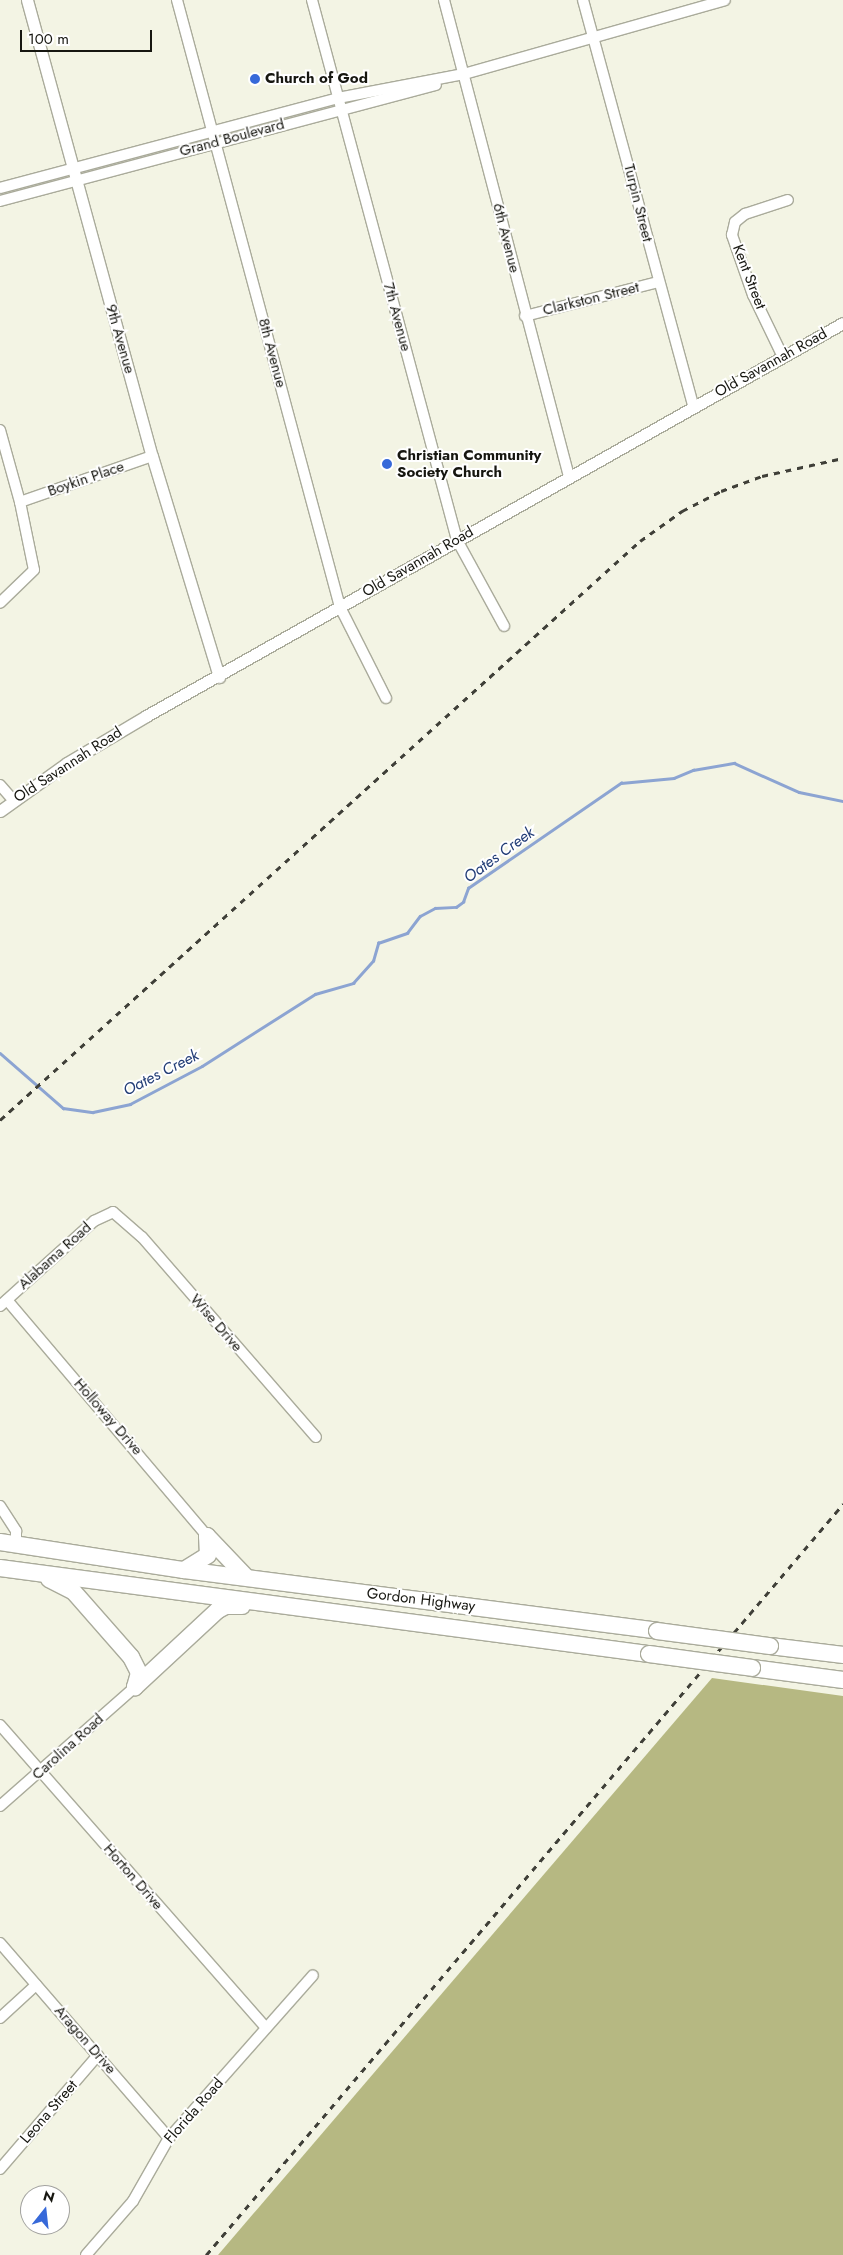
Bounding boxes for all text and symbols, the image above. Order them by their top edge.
scale bar [22,20,155,52]
text: 100 m [28,28,69,50]
place label: Church of God [265,70,368,88]
marker: Church of God [249,73,261,85]
street label: Grand Boulevard [178,115,286,161]
street label: Turpin Street [620,162,656,244]
street label: 6th Avenue [489,201,523,275]
street label: Kent Street [729,242,769,312]
street label: Clarkston Street [541,278,641,320]
street label: 7th Avenue [379,281,415,353]
street label: 9th Avenue [102,302,138,376]
street label: 8th Avenue [254,316,290,390]
street label: Old Savannah Road [712,325,830,401]
place label: Christian Community Society Church [397,446,541,481]
street label: Boykin Place [45,458,127,500]
marker: Christian Community Society Church [381,458,393,470]
street label: Old Savannah Road [359,523,477,601]
street label: Old Savannah Road [11,723,125,807]
water label: Oates Creek [460,823,538,887]
water label: Oates Creek [120,1046,202,1100]
street label: Alabama Road [15,1218,95,1294]
street label: Wise Drive [186,1291,246,1355]
street label: Holloway Drive [70,1375,146,1459]
street label: Gordon Highway [366,1584,476,1616]
street label: Carolina Road [29,1710,107,1784]
street label: Horton Drive [99,1840,167,1914]
street label: Aragon Drive [50,2002,120,2078]
street label: Florida Road [161,2075,227,2147]
street label: Leona Street [17,2077,81,2147]
north arrow [20,2185,70,2235]
text: N [41,2185,57,2208]

